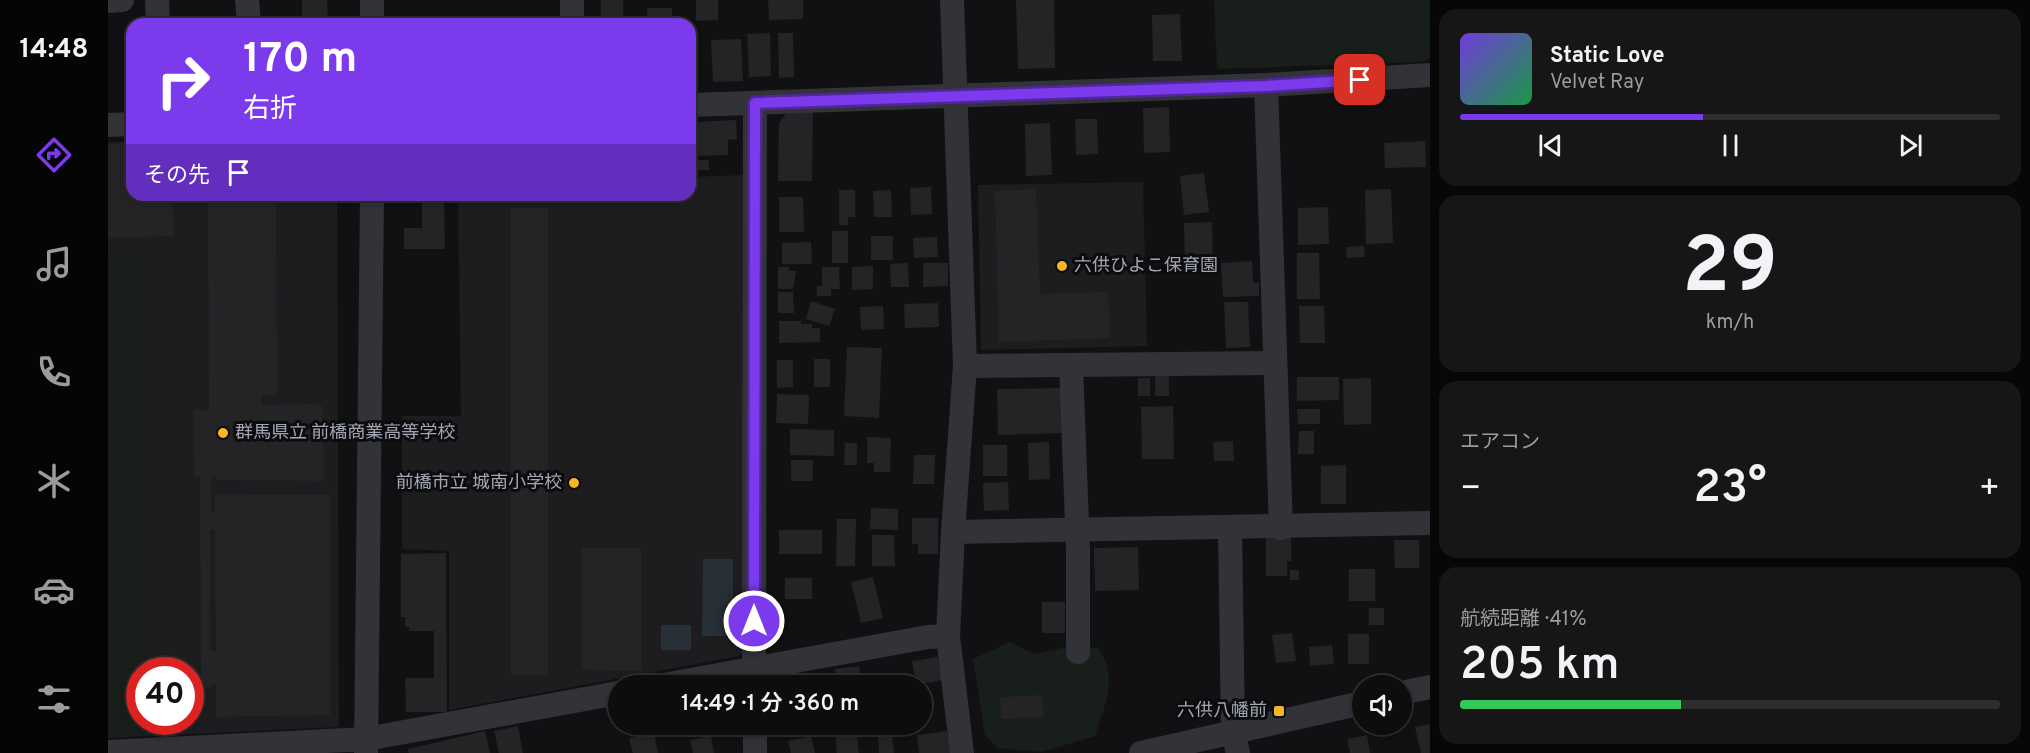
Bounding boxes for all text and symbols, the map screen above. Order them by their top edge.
text: 14:48 [19,33,89,67]
text: 170 m [243,34,357,87]
icon: right [144,42,222,120]
text: Static Love [1550,43,1664,70]
pin [1334,54,1385,105]
icon: arrive [1343,63,1376,96]
text: Velvet Ray [1550,70,1644,96]
text: 右折 [243,93,297,127]
icon: previous [1534,129,1567,162]
icon: pause [1714,129,1747,162]
icon: next [1894,129,1927,162]
icon: directions [33,134,75,176]
icon: arrive [222,156,255,189]
text: その先 [144,163,210,190]
text: 29 [1682,221,1778,320]
icon: music [33,243,75,285]
place label: 六供ひよこ保育園 [1074,255,1218,278]
marker: 六供ひよこ保育園 [1055,259,1069,273]
text: km/h [1706,310,1754,336]
icon: phone [33,351,75,393]
place label: 群馬県立 前橋商業高等学校 [235,422,455,445]
marker: 群馬県立 前橋商業高等学校 [216,426,230,440]
text: エアコン [1460,430,1540,456]
icon: climate [33,460,75,502]
text: 23° [1693,461,1767,518]
text: − [1460,469,1481,511]
text: + [1979,469,2000,511]
place label: 前橋市立 城南小学校 [396,472,562,495]
marker: 前橋市立 城南小学校 [567,476,581,490]
icon: car [33,569,75,611]
position arrow [722,589,786,653]
text: 航続距離 · 41% [1460,607,1587,633]
text: 205 km [1460,638,1619,695]
speed limit sign: 40 [126,657,204,735]
map controls [1352,675,1412,735]
button: sound [1352,675,1412,735]
icon: filters [33,678,75,720]
text: 14:49 · 1 分 · 360 m [681,691,859,718]
place label: 六供八幡前 [1177,700,1267,723]
marker: 六供八幡前 [1272,704,1286,718]

